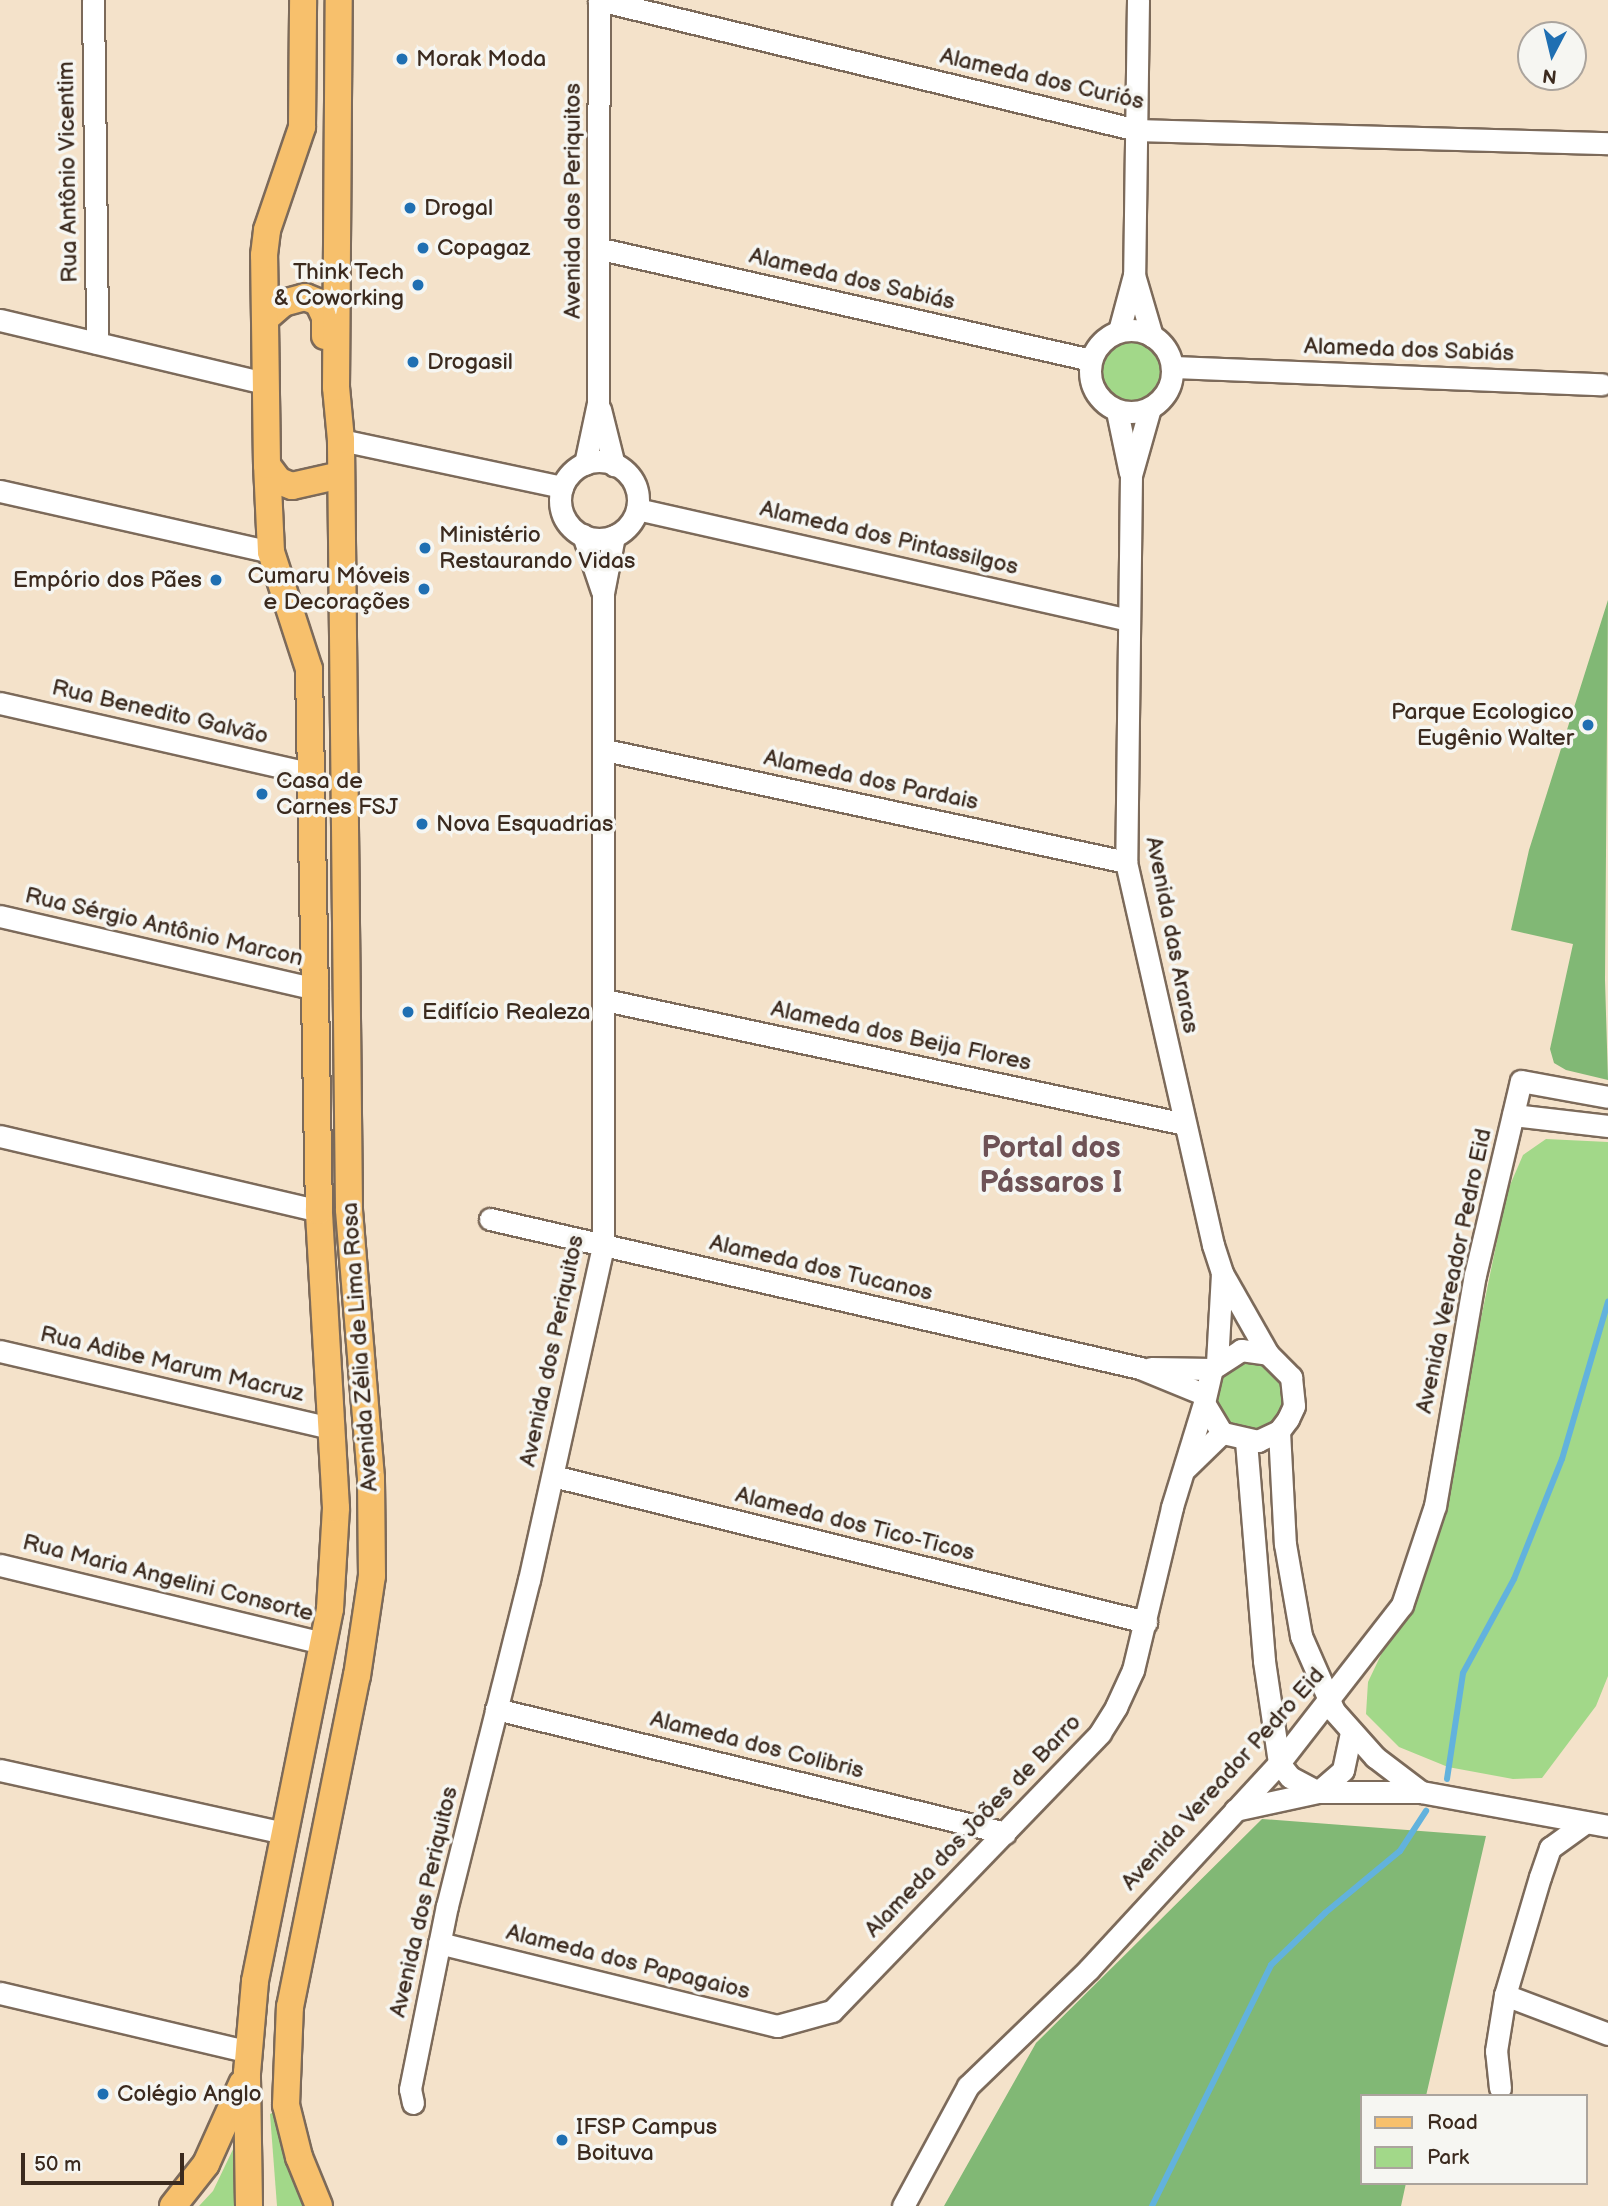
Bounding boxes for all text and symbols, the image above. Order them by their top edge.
north arrow [1517,21,1587,91]
street label: Alameda dos Curiós [937,42,1147,116]
place label: Morak Moda [416,45,546,73]
marker: Morak Moda [394,51,410,67]
street label: Rua Antônio Vicentim [52,61,84,283]
text: N [1541,63,1558,88]
street label: Avenida dos Periquitos [559,83,587,319]
place label: Drogal [424,194,493,222]
marker: Drogal [402,200,418,216]
place label: Copagaz [437,234,530,262]
marker: Copagaz [415,240,431,256]
street label: Alameda dos Sabiás [746,242,958,316]
place label: Think Tech & Coworking [274,258,404,312]
marker: Think Tech & Coworking [410,277,426,293]
street label: Alameda dos Sabiás [1303,333,1515,367]
place label: Drogasil [427,348,513,376]
marker: Drogasil [405,354,421,370]
street label: Alameda dos Pintassilgos [757,495,1021,581]
place label: Ministério Restaurando Vidas [439,521,636,575]
marker: Ministério Restaurando Vidas [417,540,433,556]
place label: Cumaru Móveis e Decorações [247,562,410,616]
place label: Empório dos Pães [13,566,202,594]
marker: Empório dos Pães [208,572,224,588]
marker: Cumaru Móveis e Decorações [416,581,432,597]
street label: Rua Benedito Galvão [49,674,271,750]
place label: Parque Ecologico Eugênio Walter [1391,698,1574,752]
marker: Parque Ecologico Eugênio Walter [1580,717,1596,733]
street label: Alameda dos Pardais [761,744,981,816]
place label: Casa de Carnes FSJ [276,767,398,821]
marker: Casa de Carnes FSJ [254,786,270,802]
place label: Nova Esquadrias [436,810,613,838]
marker: Nova Esquadrias [414,816,430,832]
street label: Avenida das Araras [1139,834,1205,1036]
street label: Rua Sérgio Antônio Marcon [22,882,306,972]
street label: Alameda dos Beija Flores [769,995,1033,1077]
place label: Edifício Realeza [422,998,591,1026]
marker: Edifício Realeza [400,1004,416,1020]
street label: Avenida Vereador Pedro Eid [1410,1126,1498,1416]
district label: Portal dos Pássaros I [980,1130,1122,1200]
street label: Avenida Zélia de Lima Rosa [336,1201,384,1493]
street label: Alameda dos Tucanos [707,1229,935,1307]
street label: Avenida dos Periquitos [514,1233,590,1469]
street label: Rua Adibe Marum Macruz [37,1320,307,1408]
street label: Alameda dos Tico-Ticos [732,1481,978,1567]
street label: Rua Maria Angelini Consorte [20,1528,316,1628]
street label: Avenida Vereador Pedro Eid [1115,1662,1331,1896]
street label: Alameda dos Colibris [647,1705,867,1785]
street label: Alameda dos Joões de Barro [859,1708,1087,1944]
street label: Avenida dos Periquitos [384,1784,464,2020]
street label: Alameda dos Papagaios [503,1918,753,2006]
place label: Colégio Anglo [117,2080,261,2108]
marker: Colégio Anglo [95,2086,111,2102]
legend [1360,2094,1587,2185]
text: Road [1427,2110,1478,2135]
place label: IFSP Campus Boituva [576,2113,717,2167]
marker: IFSP Campus Boituva [554,2132,570,2148]
scale bar [24,2140,187,2184]
text: Park [1427,2145,1469,2170]
text: 50 m [34,2152,81,2177]

